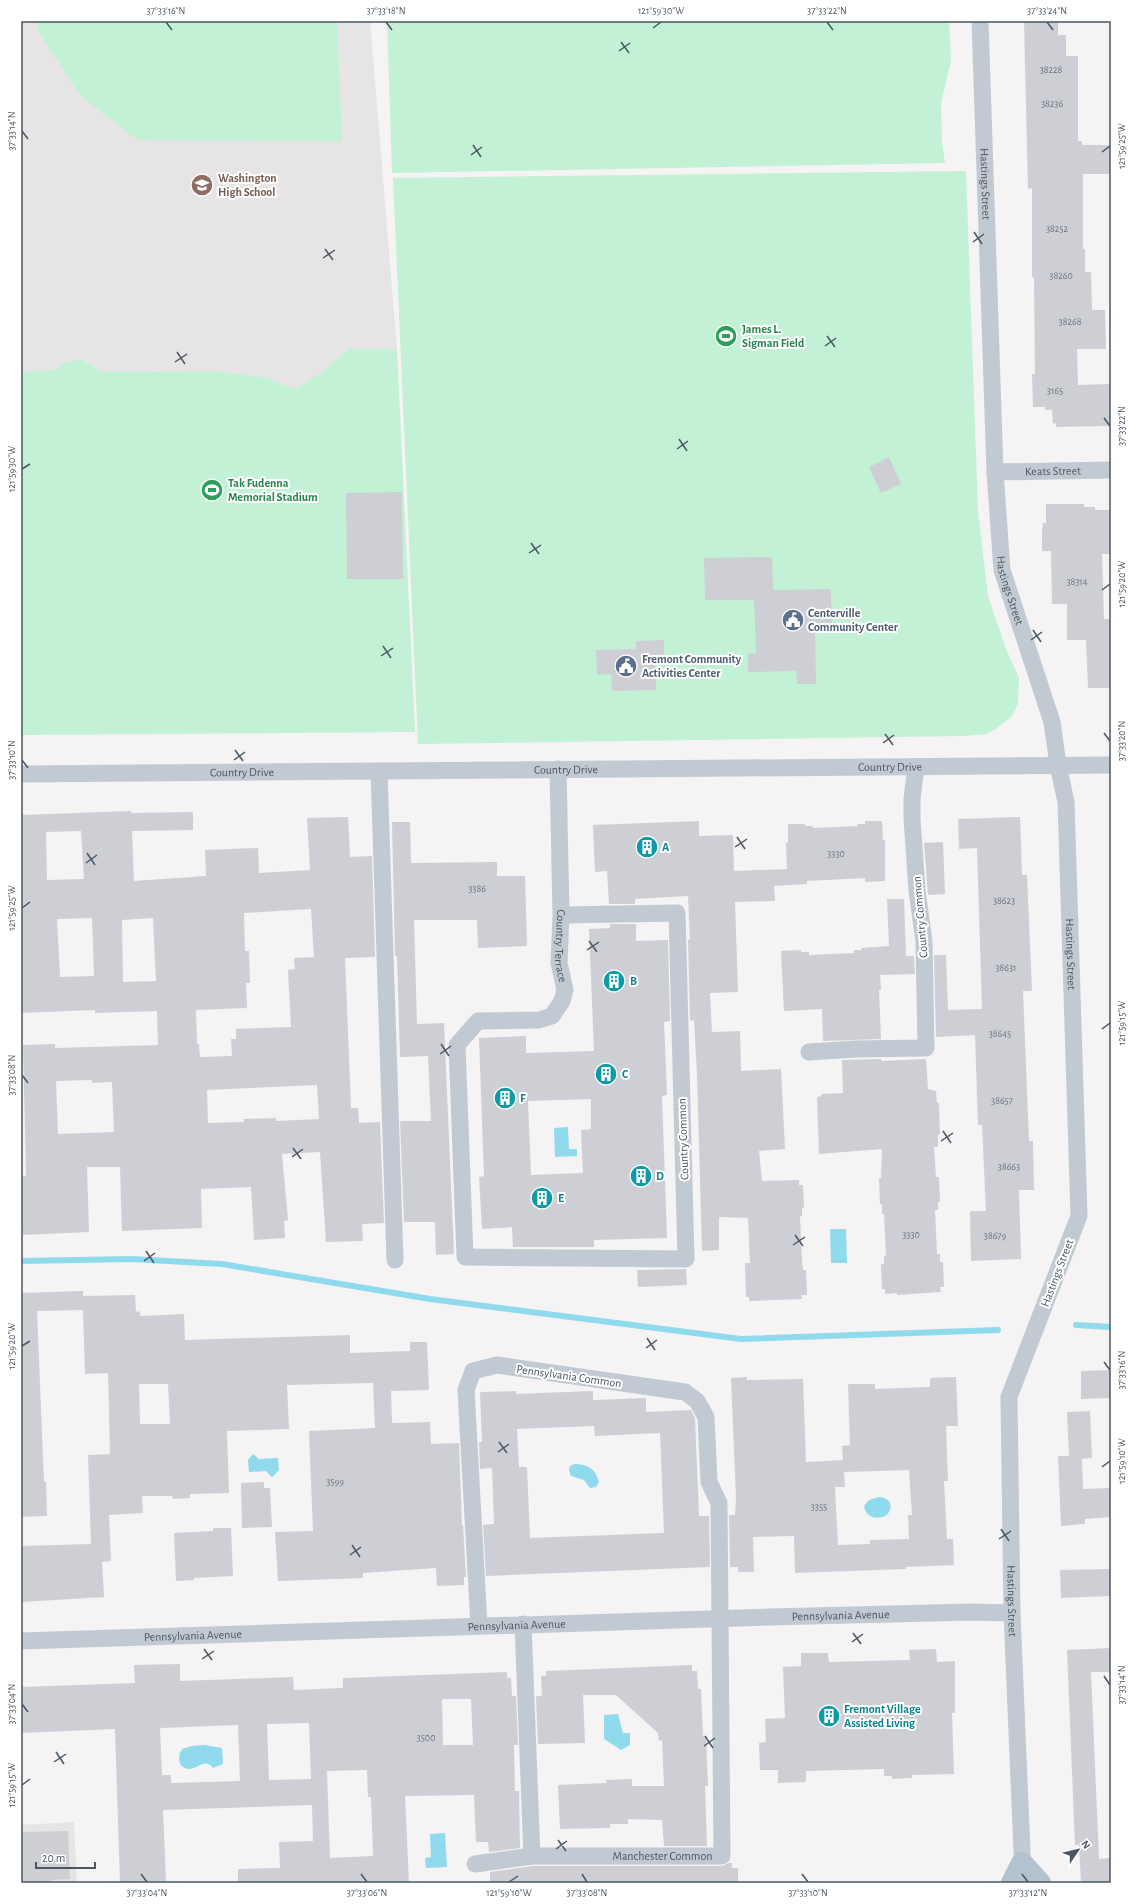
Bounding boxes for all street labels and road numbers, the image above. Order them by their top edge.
street label: Hastings Street [978,148,993,220]
street label: Keats Street [1025,465,1081,477]
street label: Hastings Street [995,555,1026,626]
street label: Country Drive [858,761,922,774]
street label: Country Drive [534,763,598,777]
street label: Country Drive [210,766,274,779]
street label: Country Common [910,876,931,958]
street label: Country Terrace [553,909,569,983]
street label: Hastings Street [1064,918,1078,990]
street label: Country Common [676,1098,691,1180]
street label: Hastings Street [1039,1237,1075,1308]
street label: Pennsylvania Common [516,1363,622,1390]
street label: Hastings Street [1005,1565,1019,1637]
street label: Pennsylvania Avenue [791,1608,890,1623]
street label: Pennsylvania Avenue [468,1618,566,1633]
street label: Pennsylvania Avenue [144,1628,242,1643]
street label: Manchester Common [613,1850,712,1862]

